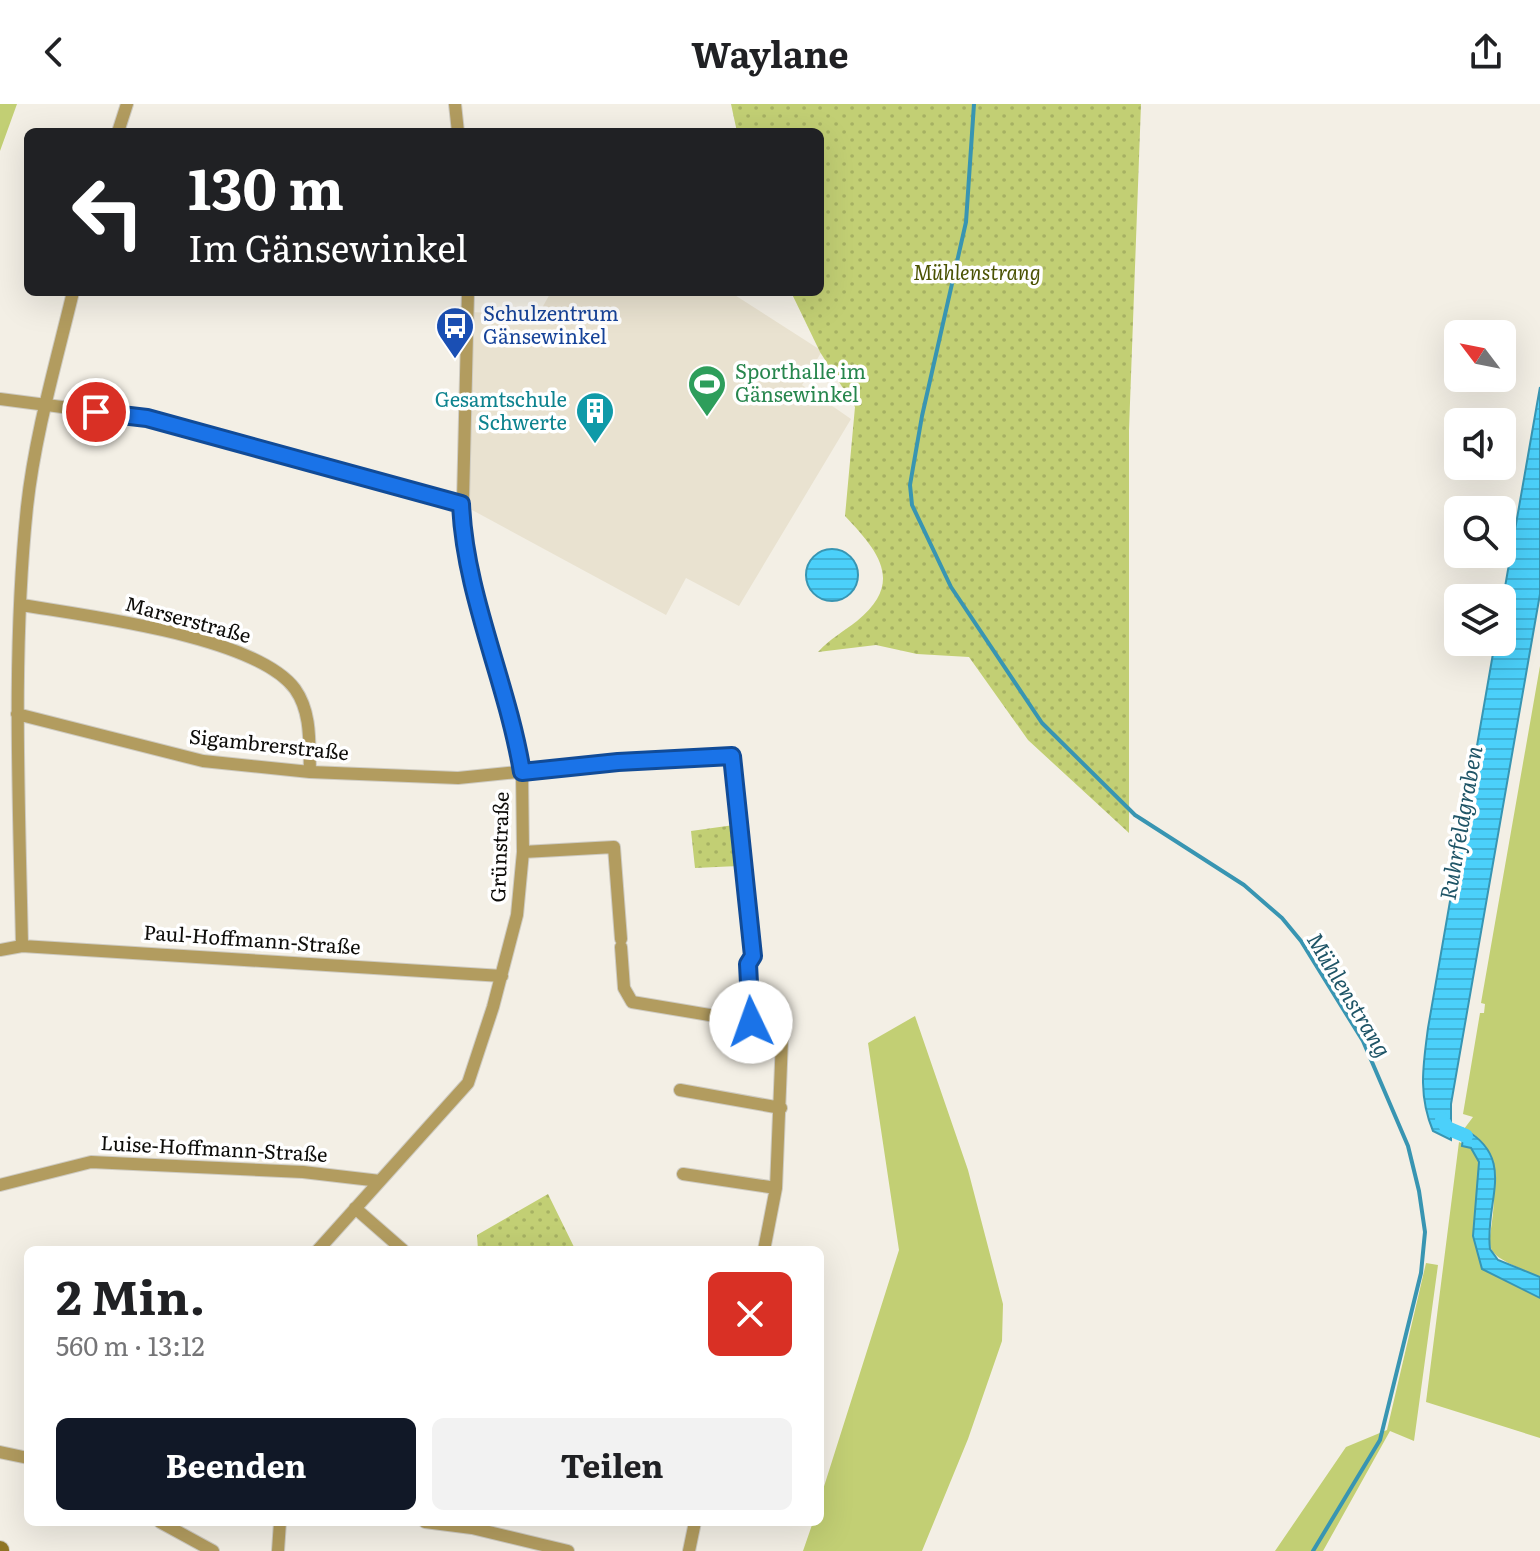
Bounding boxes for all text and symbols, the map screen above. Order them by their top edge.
text: Waylane [691,26,849,79]
icon: back [32,30,76,74]
icon: share [1464,30,1508,74]
text: 130 m [188,144,344,227]
icon: left [56,160,160,264]
text: Im Gänsewinkel [188,220,468,273]
park label: Mühlenstrang [913,256,1041,286]
place label: Schulzentrum Gänsewinkel [483,297,619,350]
bus stop icon: Schulzentrum Gänsewinkel [434,305,476,360]
north arrow [1444,320,1516,392]
map controls [1444,320,1516,656]
place label: Sporthalle im Gänsewinkel [735,355,866,408]
sports icon: Sporthalle im Gänsewinkel [686,363,728,418]
pin [62,378,130,446]
place label: Gesamtschule Schwerte [435,383,567,436]
icon: arrive [74,390,118,434]
building icon: Gesamtschule Schwerte [574,390,616,445]
button: sound [1444,408,1516,480]
button: search [1444,496,1516,568]
button: layers [1444,584,1516,656]
street label: Marserstraße [122,587,255,649]
street label: Sigambrerstraße [188,720,351,766]
water label: Ruhrfeldgraben [1430,743,1489,902]
street label: Grünstraße [481,791,515,903]
street label: Paul-Hoffmann-Straße [142,915,362,961]
water label: Mühlenstrang [1300,926,1401,1063]
position arrow [709,980,793,1064]
street label: Luise-Hoffmann-Straße [100,1126,328,1168]
text: 2 Min. [56,1259,205,1330]
button: close [708,1272,792,1356]
text: 560 m · 13:12 [56,1325,205,1364]
button: Beenden [56,1418,416,1510]
button: Teilen [432,1418,792,1510]

